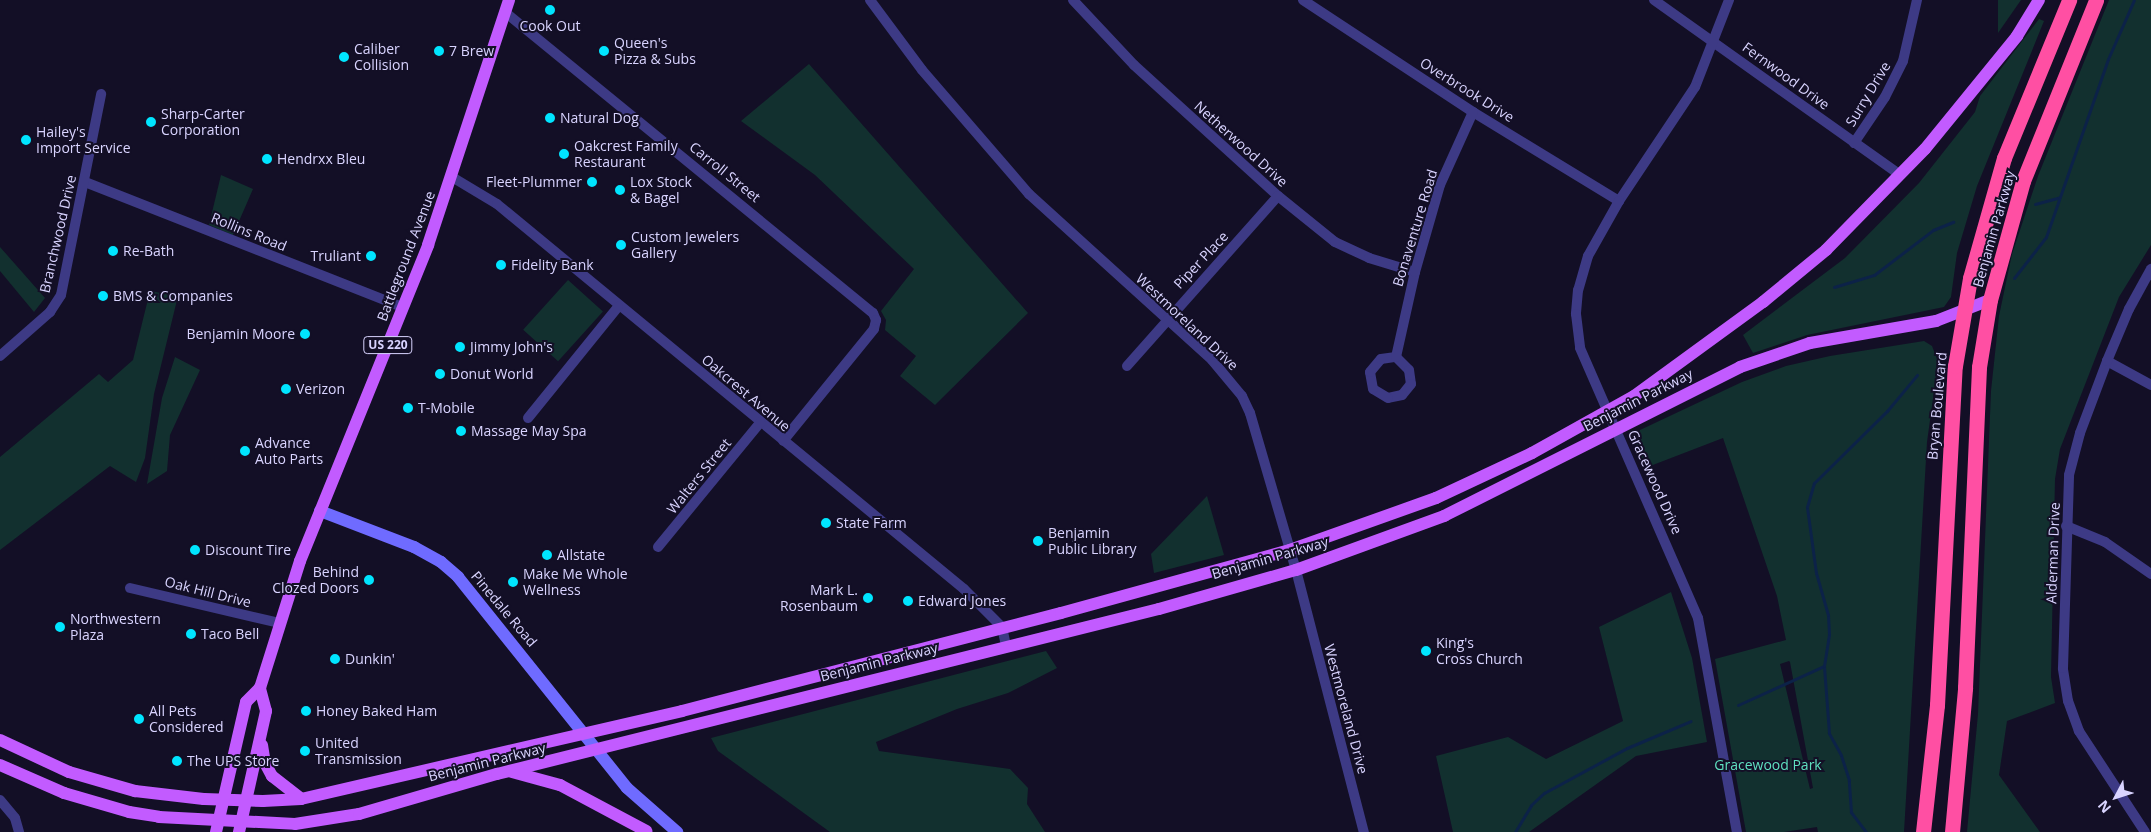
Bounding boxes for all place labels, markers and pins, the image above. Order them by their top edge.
marker: Cook Out [544,4,556,16]
place label: Cook Out [519,18,581,34]
place label: Queen's Pizza & Subs [614,35,696,68]
place label: Caliber Collision [354,41,409,74]
place label: 7 Brew [449,43,494,59]
marker: 7 Brew [433,45,445,57]
marker: Queen's Pizza & Subs [598,45,610,57]
marker: Caliber Collision [338,51,350,63]
place label: Sharp-Carter Corporation [161,106,245,138]
place label: Natural Dog [560,110,639,126]
marker: Natural Dog [544,112,556,124]
marker: Sharp-Carter Corporation [145,116,157,128]
place label: Hailey's Import Service [36,124,131,156]
marker: Hailey's Import Service [20,134,32,146]
place label: Oakcrest Family Restaurant [574,138,678,170]
marker: Oakcrest Family Restaurant [558,148,570,160]
place label: Hendrxx Bleu [277,151,365,167]
marker: Hendrxx Bleu [261,153,273,165]
place label: Fleet-Plummer [486,174,582,190]
place label: Lox Stock & Bagel [630,174,692,206]
marker: Fleet-Plummer [586,176,598,188]
marker: Lox Stock & Bagel [614,184,626,196]
place label: Custom Jewelers Gallery [631,229,739,262]
marker: Custom Jewelers Gallery [615,239,627,251]
place label: Re-Bath [123,243,174,259]
marker: Re-Bath [107,245,119,257]
place label: Truliant [311,248,361,264]
marker: Truliant [365,250,377,262]
place label: Fidelity Bank [511,257,594,273]
marker: Fidelity Bank [495,259,507,271]
place label: BMS & Companies [113,288,233,304]
marker: BMS & Companies [97,290,109,302]
place label: Benjamin Moore [186,326,295,342]
marker: Benjamin Moore [299,328,311,340]
place label: Jimmy John's [470,339,553,355]
marker: Jimmy John's [454,341,466,353]
place label: Donut World [450,366,534,382]
marker: Donut World [434,368,446,380]
place label: Verizon [296,381,345,397]
marker: Verizon [280,383,292,395]
place label: T-Mobile [418,400,475,416]
marker: T-Mobile [402,402,414,414]
place label: Massage May Spa [471,423,587,439]
marker: Massage May Spa [455,425,467,437]
place label: Advance Auto Parts [255,435,323,468]
marker: Advance Auto Parts [239,445,251,457]
place label: State Farm [836,515,907,531]
marker: State Farm [820,517,832,529]
place label: Benjamin Public Library [1048,525,1137,558]
marker: Benjamin Public Library [1032,535,1044,547]
place label: Discount Tire [205,542,291,558]
marker: Discount Tire [189,544,201,556]
place label: Allstate [557,547,605,563]
marker: Allstate [541,549,553,561]
place label: Behind Clozed Doors [272,564,359,596]
place label: Make Me Whole Wellness [523,566,628,598]
marker: Behind Clozed Doors [363,574,375,586]
marker: Make Me Whole Wellness [507,576,519,588]
place label: Mark L. Rosenbaum [780,582,858,614]
marker: Mark L. Rosenbaum [862,592,874,604]
place label: Edward Jones [918,593,1006,609]
marker: Edward Jones [902,595,914,607]
place label: Northwestern Plaza [70,611,161,644]
marker: Northwestern Plaza [54,621,66,633]
place label: Taco Bell [201,626,259,642]
marker: Taco Bell [185,628,197,640]
place label: King's Cross Church [1436,635,1523,668]
marker: King's Cross Church [1420,645,1432,657]
place label: Dunkin' [345,651,395,667]
marker: Dunkin' [329,653,341,665]
place label: All Pets Considered [149,703,224,736]
place label: Honey Baked Ham [316,703,437,719]
marker: Honey Baked Ham [300,705,312,717]
marker: All Pets Considered [133,713,145,725]
place label: United Transmission [315,735,402,768]
marker: United Transmission [299,745,311,757]
place label: The UPS Store [187,753,279,769]
marker: The UPS Store [171,755,183,767]

